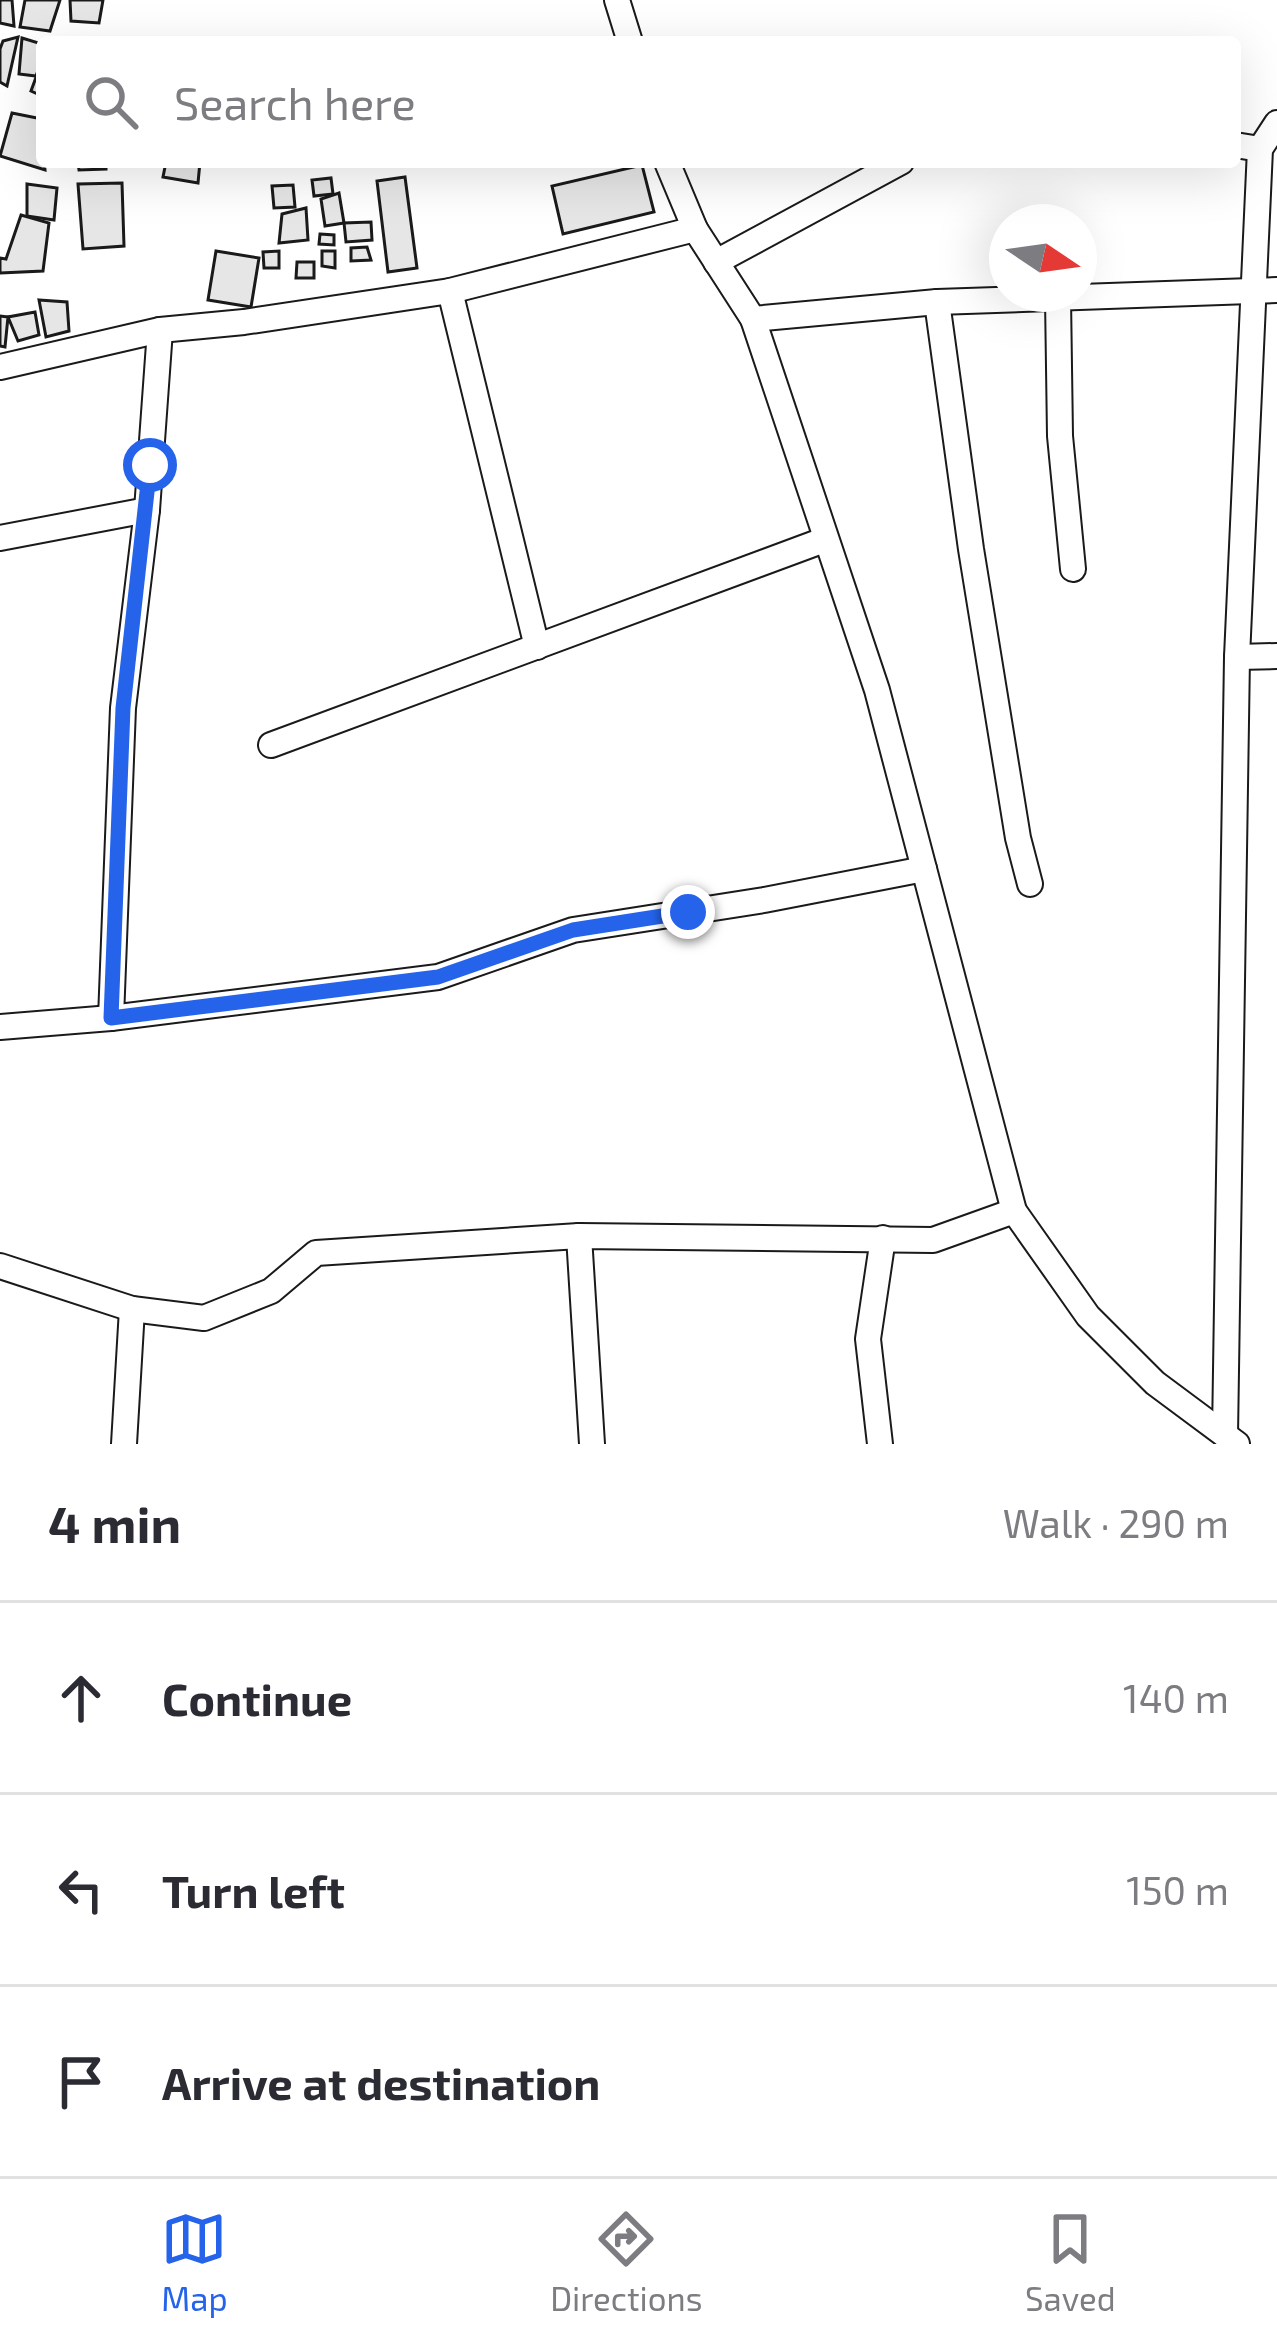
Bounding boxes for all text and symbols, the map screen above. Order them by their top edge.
search box [36,36,1241,168]
icon: search [78,69,144,135]
text: Search here [174,75,416,129]
north arrow [989,204,1097,312]
route start [123,438,177,492]
route end [661,885,715,939]
text: 4 min [48,1492,181,1553]
text: Walk · 290 m [1003,1499,1229,1546]
icon: ahead [48,1665,114,1731]
text: Continue [162,1671,352,1725]
text: 140 m [1123,1674,1229,1721]
icon: left [48,1857,114,1923]
text: Turn left [162,1863,345,1917]
text: 150 m [1126,1866,1229,1913]
icon: arrive [48,2049,114,2115]
text: Arrive at destination [162,2055,600,2109]
tab: Map [161,2206,228,2318]
tab: Directions [550,2206,702,2318]
tab: Saved [1025,2206,1116,2318]

